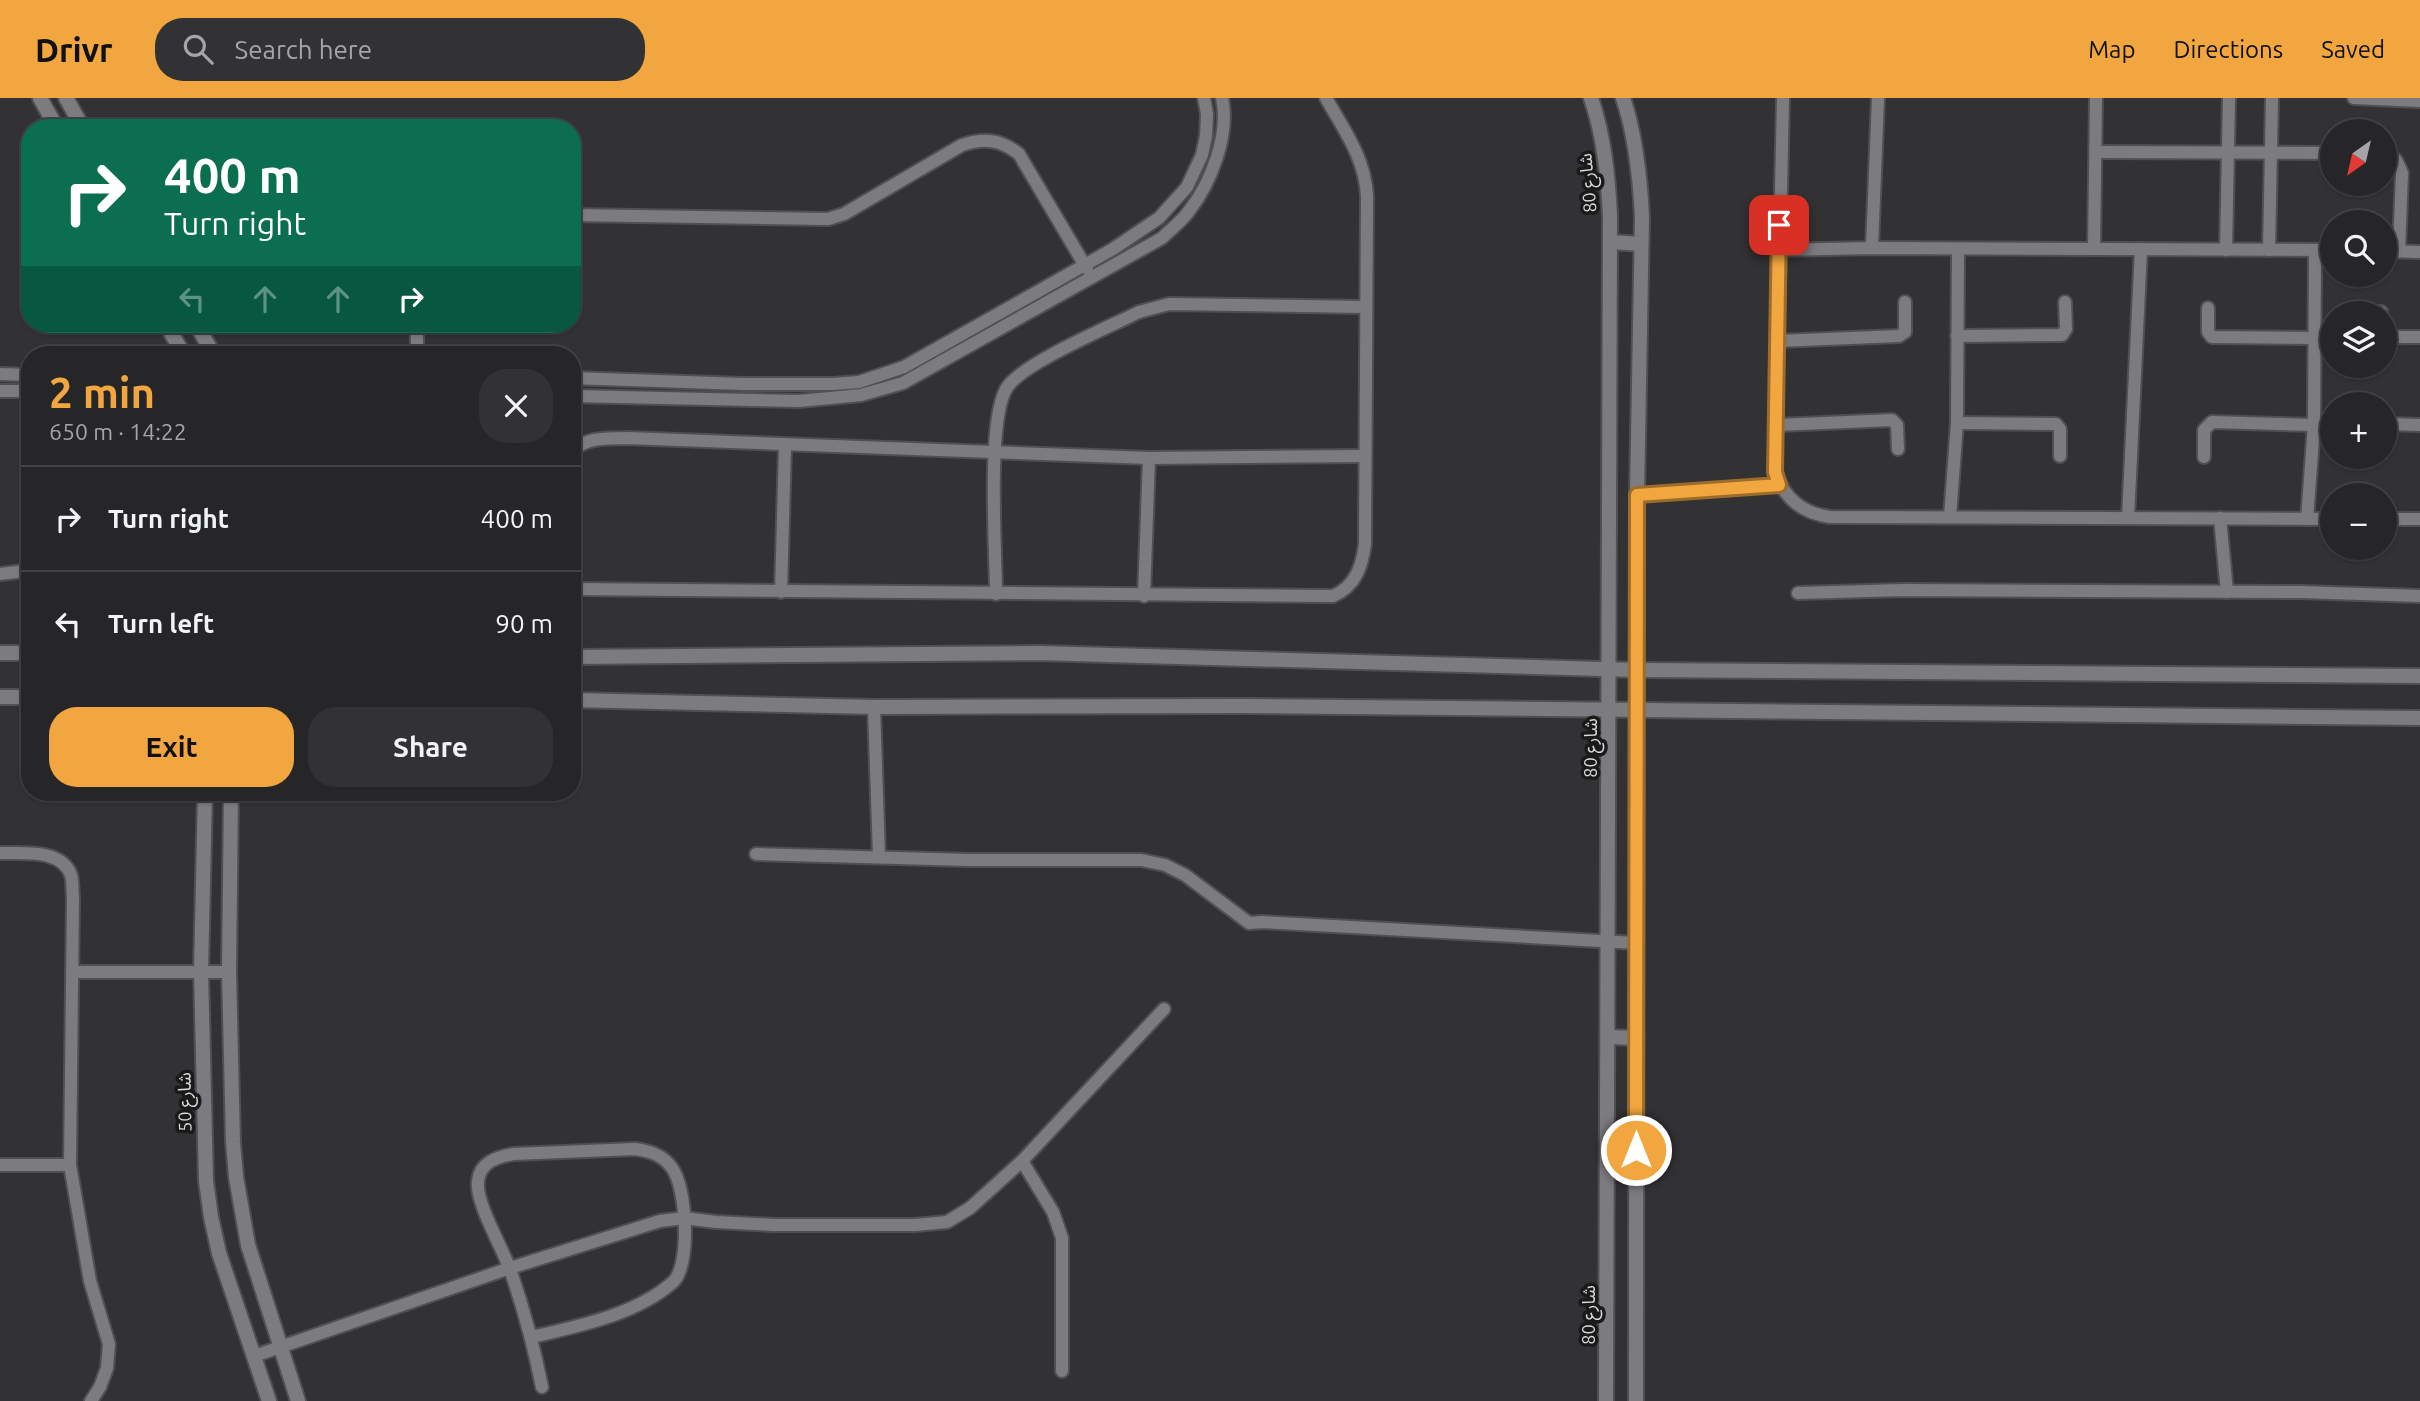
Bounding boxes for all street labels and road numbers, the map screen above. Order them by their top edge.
street label: شارع 80 [1574,152,1605,214]
street label: شارع 80 [1580,718,1605,778]
street label: شارع 50 [173,1072,200,1132]
street label: شارع 80 [1578,1285,1603,1345]

